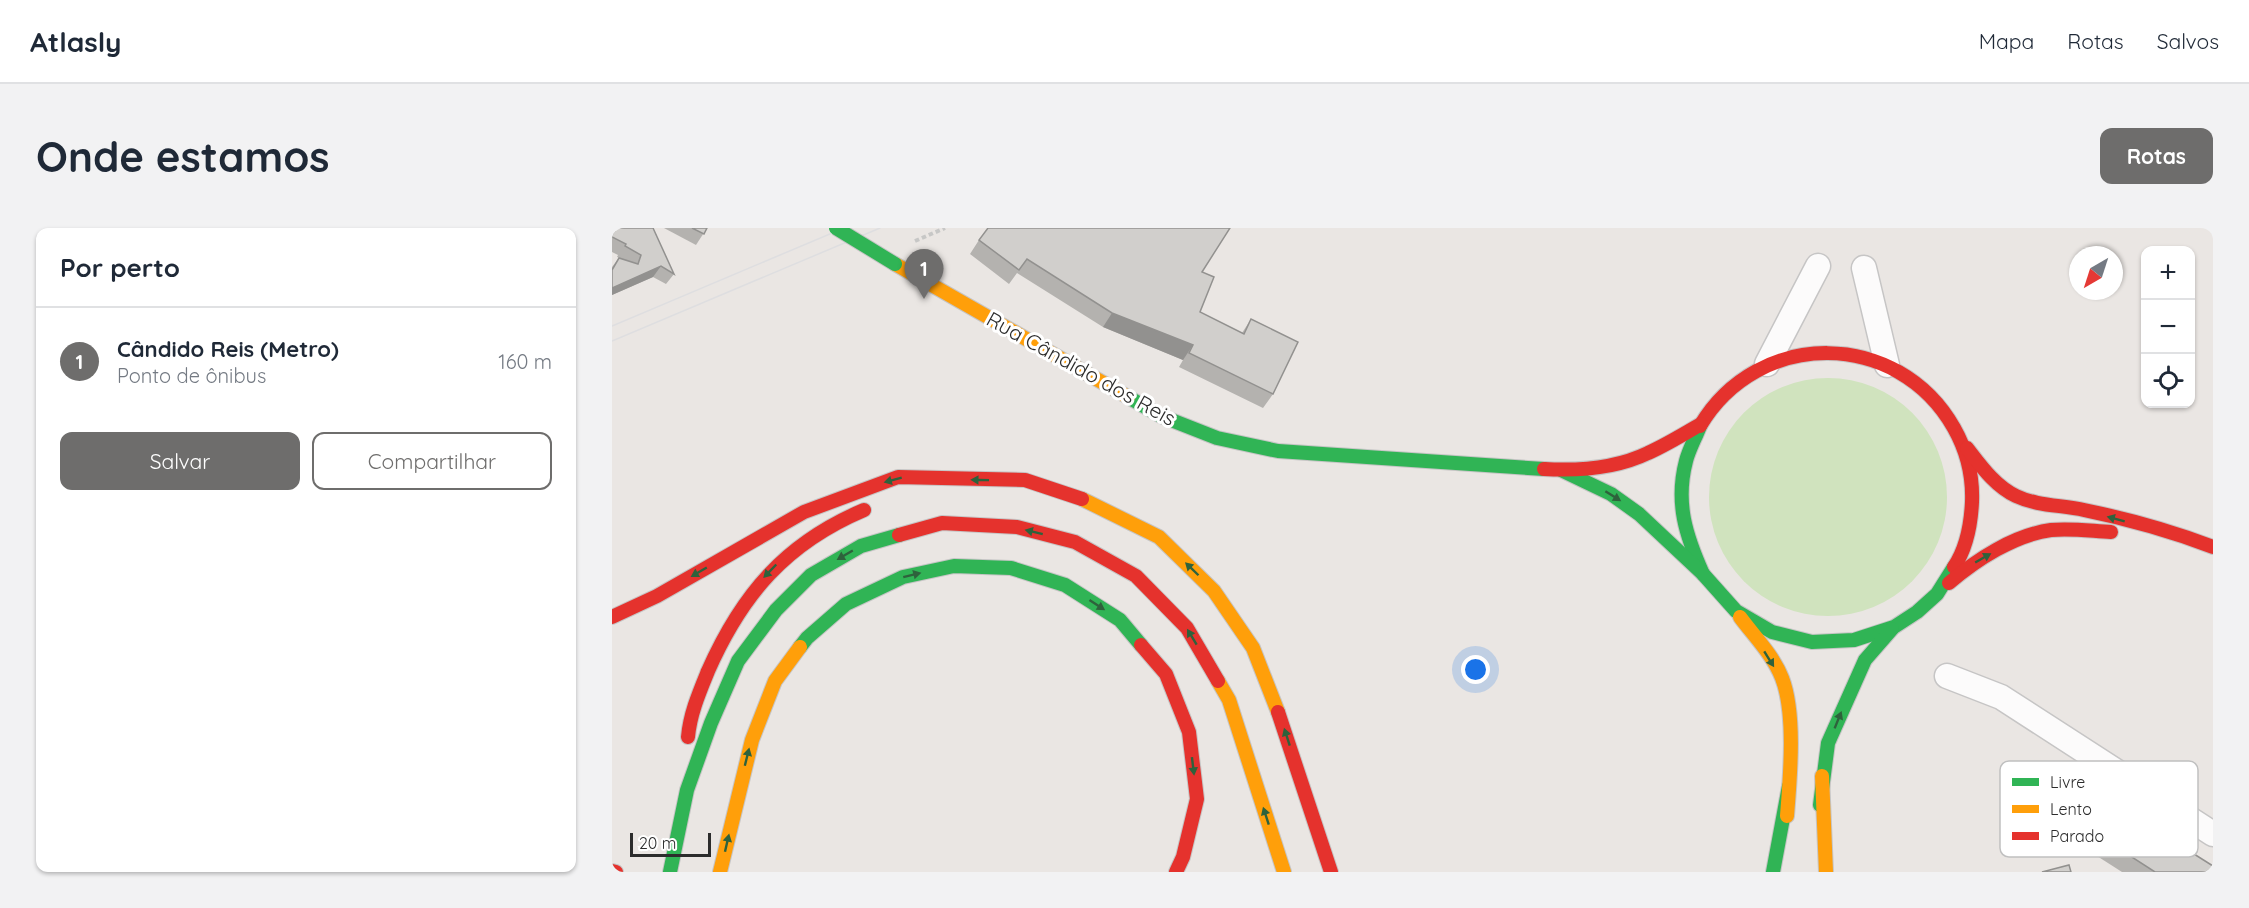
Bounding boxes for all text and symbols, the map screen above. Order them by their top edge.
text: Atlasly [30,24,121,59]
text: Mapa [1979,28,2034,54]
text: Rotas [2067,28,2124,54]
text: Salvos [2157,28,2219,54]
button: Rotas [2100,128,2213,184]
text: Onde estamos [36,130,330,183]
north arrow [2069,246,2123,300]
map controls [2141,246,2195,408]
button: + [2141,246,2195,300]
pin: 1 [904,250,944,299]
text: Por perto [60,251,180,284]
button: − [2141,300,2195,354]
street label: Rua Cândido dos Reis [982,305,1181,431]
text: Cândido Reis (Metro) [117,335,339,363]
text: 1 [76,349,83,374]
text: 160 m [498,349,552,374]
button: locate [2141,354,2195,408]
text: Ponto de ônibus [117,363,266,388]
button: Salvar [60,432,300,490]
button: Compartilhar [312,432,552,490]
one-way arrow [884,475,902,485]
one-way arrow [971,475,990,485]
one-way arrow [1605,491,1621,502]
one-way arrow [2107,514,2125,523]
one-way arrow [1025,526,1043,536]
one-way arrow [836,550,853,560]
one-way arrow [1975,553,1991,564]
one-way arrow [1186,563,1200,577]
one-way arrow [764,564,778,578]
one-way arrow [690,567,707,577]
one-way arrow [903,570,921,580]
one-way arrow [1089,599,1105,610]
one-way arrow [1186,629,1197,645]
one-way arrow [1764,650,1775,667]
your location [1461,655,1490,684]
one-way arrow [1834,711,1843,729]
one-way arrow [1281,728,1291,746]
one-way arrow [743,748,753,766]
one-way arrow [1188,757,1197,776]
legend [2000,761,2198,857]
text: Livre [2050,772,2085,792]
text: Lento [2050,799,2092,819]
one-way arrow [1261,807,1270,825]
text: Parado [2050,826,2104,846]
scale bar [630,830,711,858]
text: 20 m [639,833,676,853]
one-way arrow [723,833,732,852]

